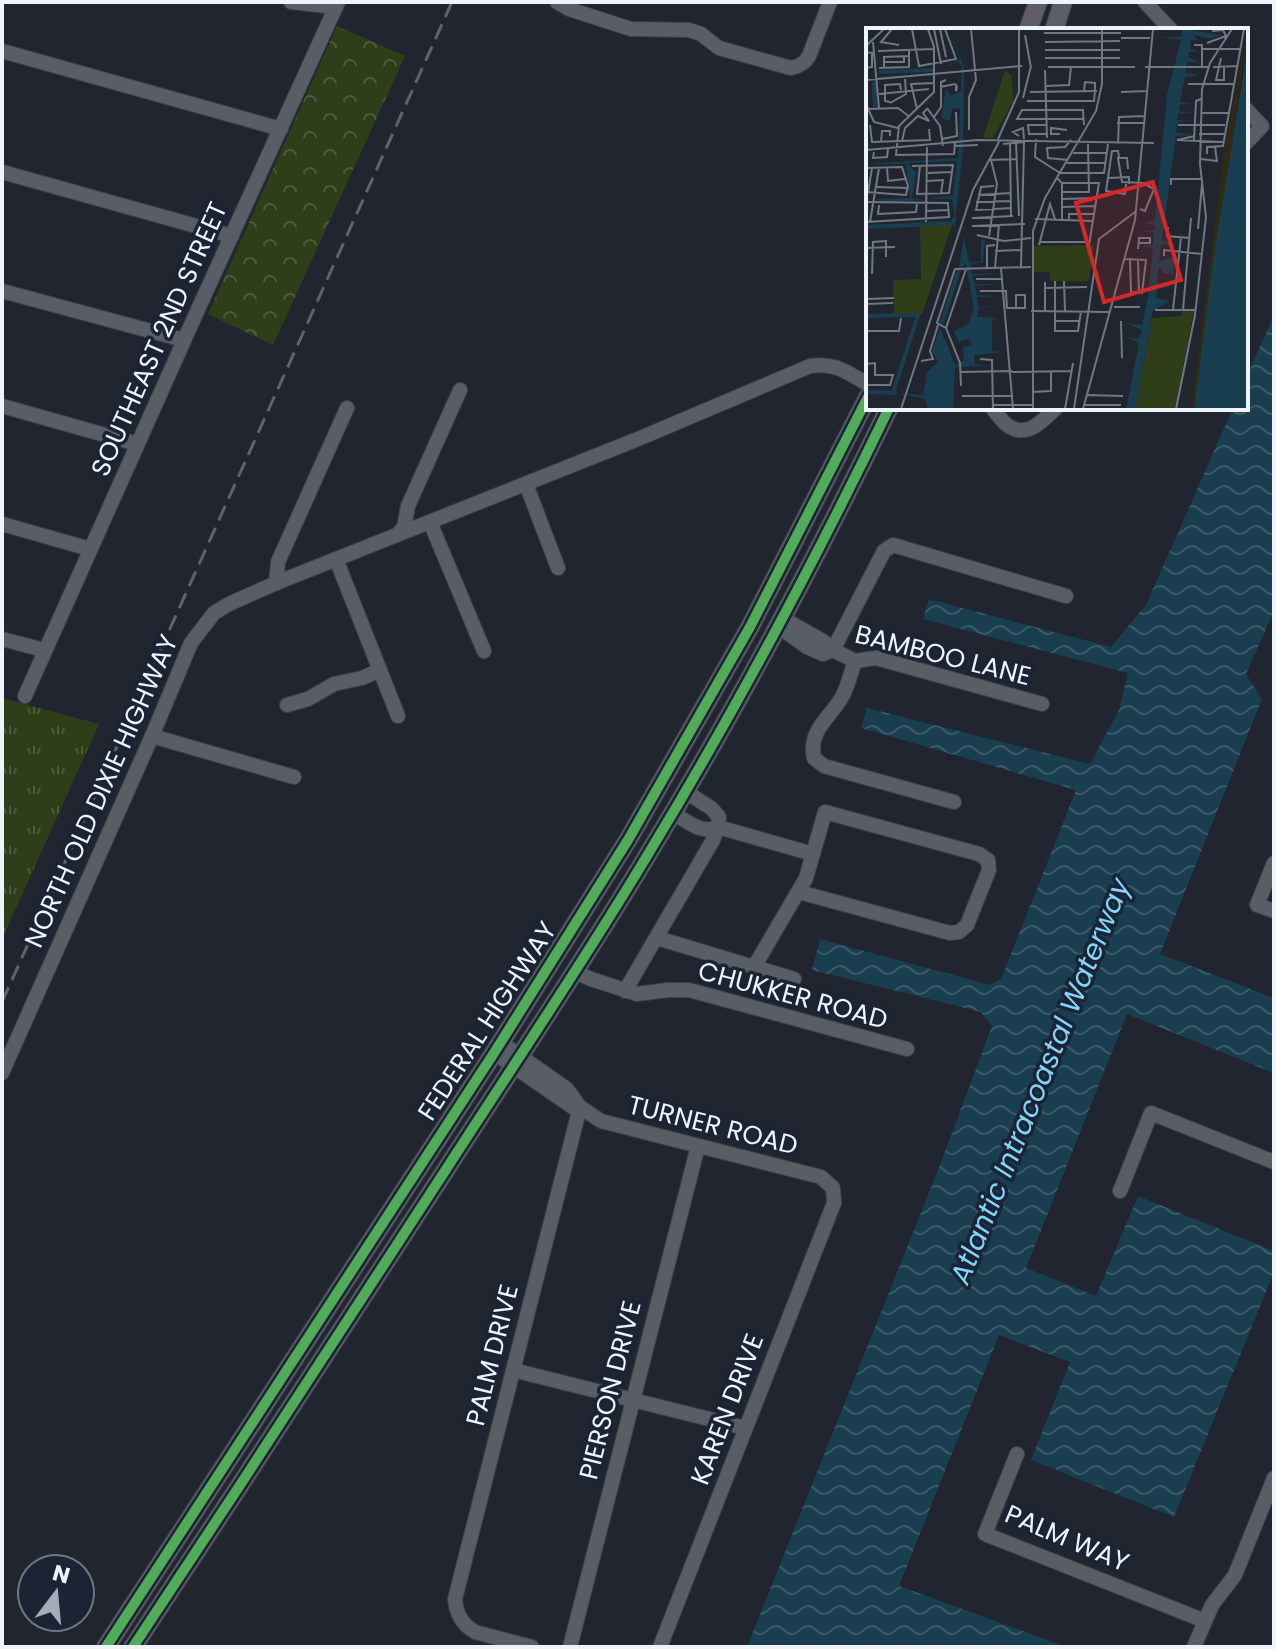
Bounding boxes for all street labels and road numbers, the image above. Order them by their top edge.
street label: SOUTHEAST 2ND STREET [82,196,236,482]
street label: BAMBOO LANE [851,616,1035,694]
street label: NORTH OLD DIXIE HIGHWAY [16,629,186,953]
street label: FEDERAL HIGHWAY [409,915,565,1127]
street label: CHUKKER ROAD [694,952,892,1038]
street label: TURNER ROAD [624,1086,802,1164]
street label: PALM DRIVE [457,1280,527,1430]
street label: PIERSON DRIVE [570,1297,650,1483]
street label: KAREN DRIVE [682,1328,772,1490]
street label: PALM WAY [1000,1496,1134,1580]

